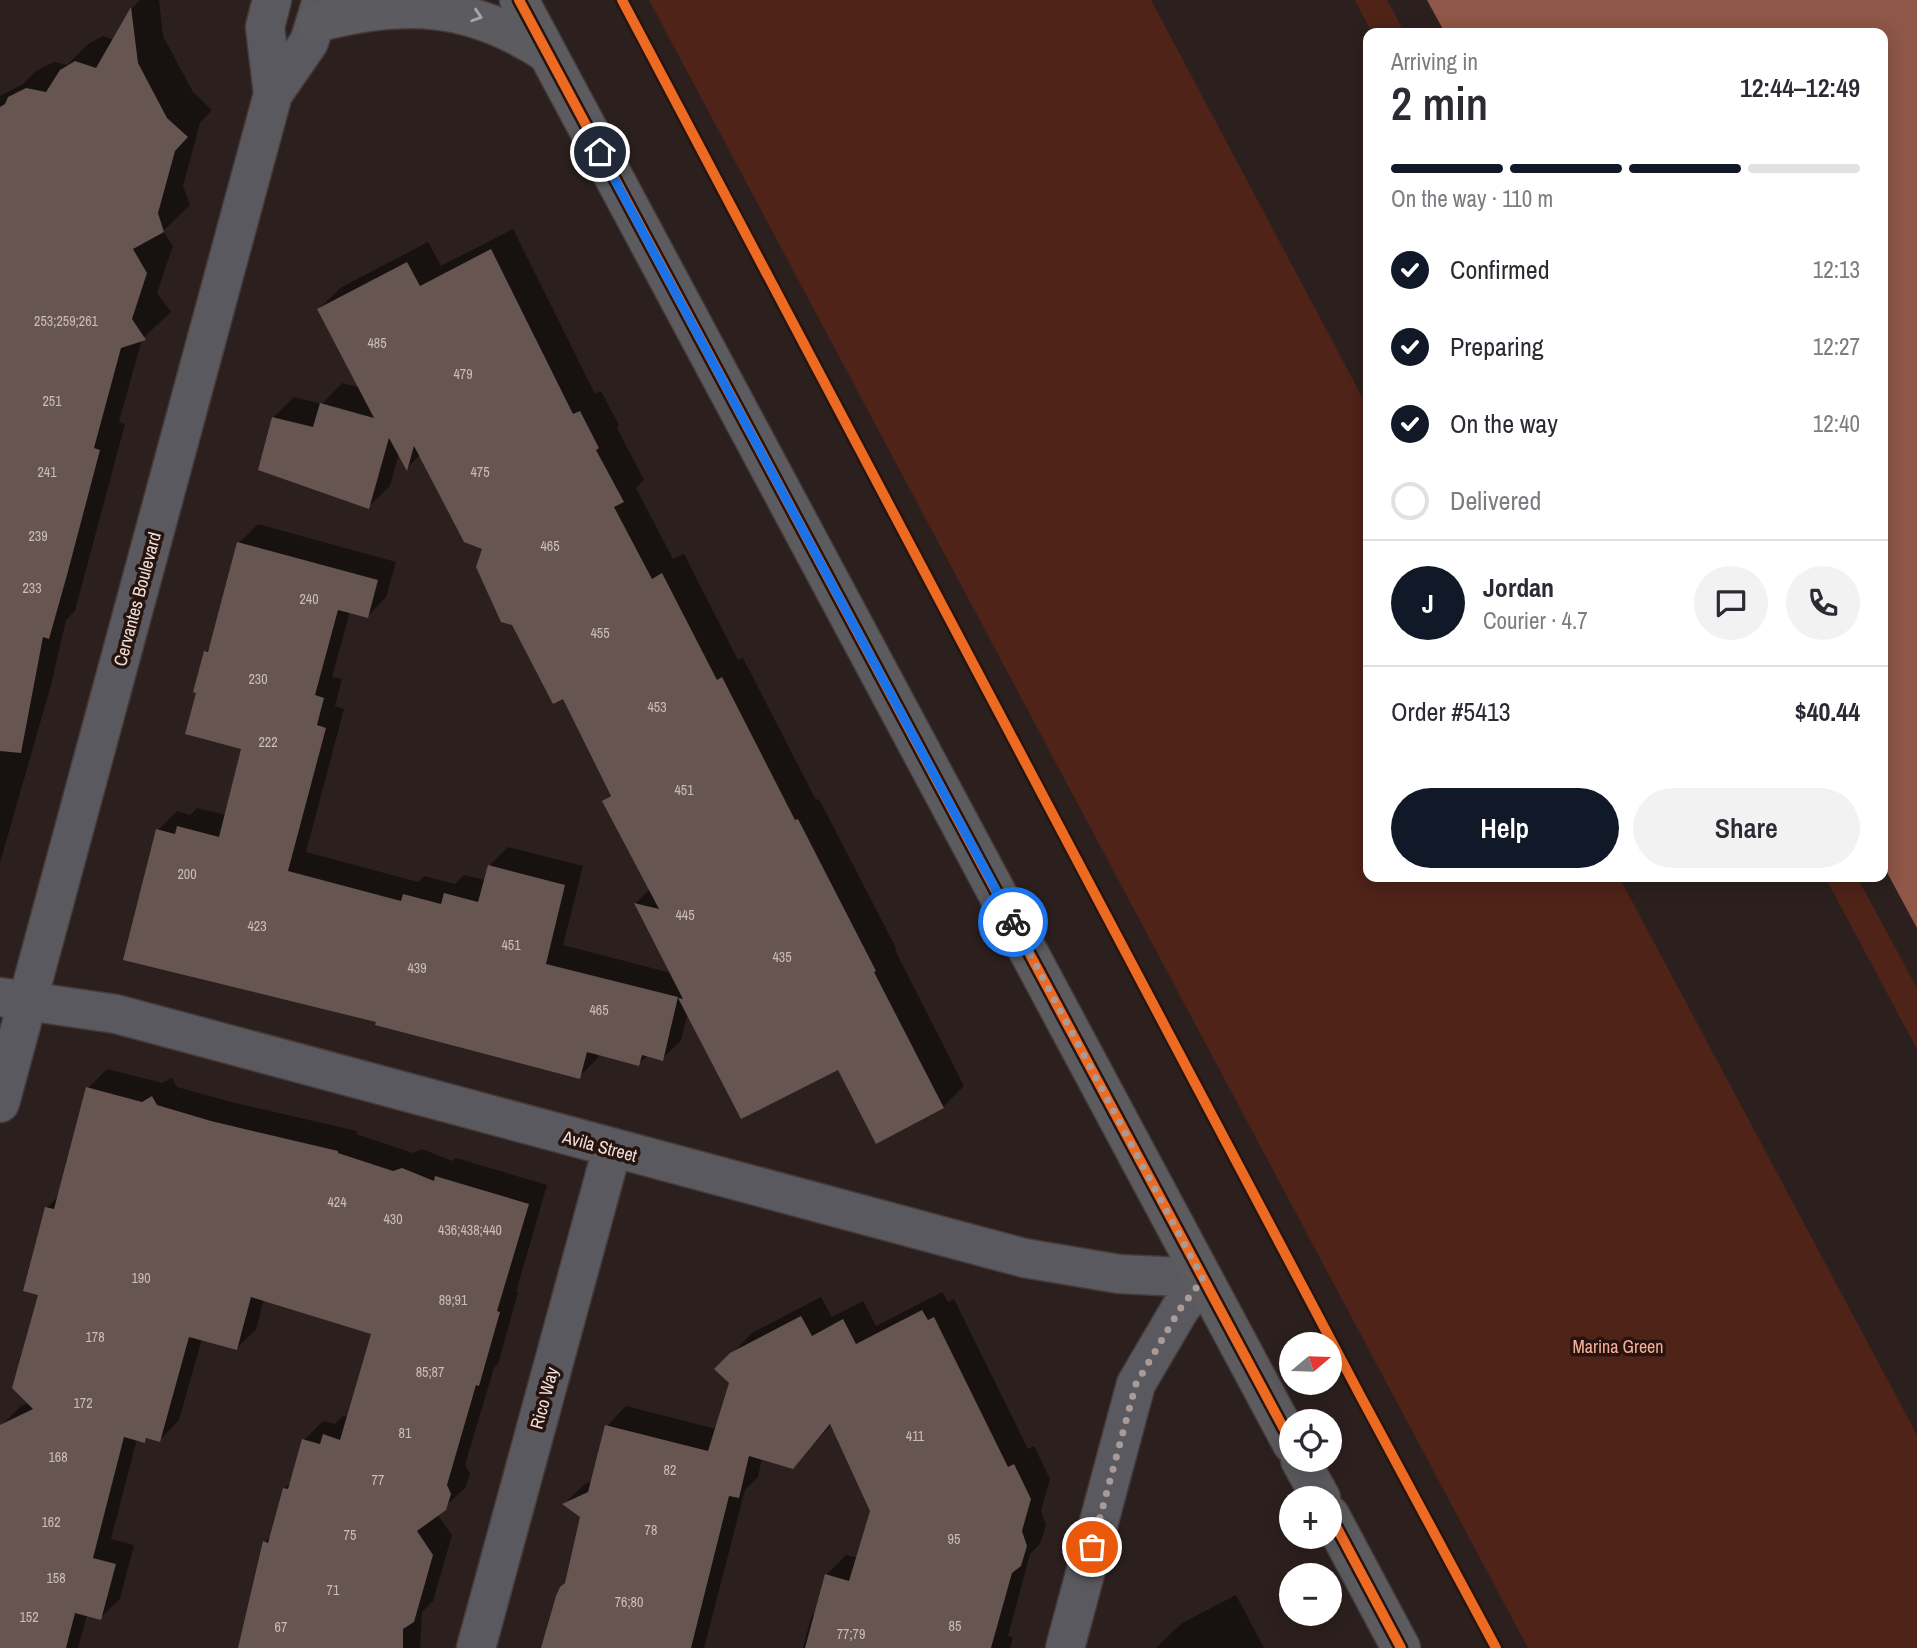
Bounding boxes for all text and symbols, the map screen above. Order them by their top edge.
one-way arrow [471,8,483,22]
text: Arriving in [1391,46,1478,77]
text: 12:44–12:49 [1740,70,1860,105]
text: 2 min [1391,72,1488,134]
pin [570,122,630,182]
icon: home [581,133,619,171]
text: On the way · 110 m [1391,183,1553,214]
icon: check [1391,251,1429,289]
text: Confirmed [1450,252,1550,287]
text: 12:13 [1813,254,1860,285]
house number: 253;259;261 [34,312,99,330]
icon: check [1391,328,1429,366]
text: Preparing [1450,329,1544,364]
text: 12:27 [1813,331,1860,362]
house number: 485 [367,334,387,352]
house number: 479 [453,365,473,383]
house number: 251 [42,392,62,410]
icon: check [1391,405,1429,443]
text: On the way [1450,406,1558,441]
text: 12:40 [1813,408,1860,439]
house number: 241 [37,463,57,481]
house number: 475 [470,463,490,481]
text: Delivered [1450,483,1541,518]
house number: 239 [28,527,48,545]
street label: Cervantes Boulevard [107,529,167,669]
house number: 465 [540,537,560,555]
button: chat [1694,566,1768,640]
button: phone [1786,566,1860,640]
text: Jordan [1483,570,1554,605]
house number: 233 [22,579,42,597]
text: J [1422,586,1434,621]
house number: 240 [299,590,319,608]
text: Courier · 4.7 [1483,605,1588,636]
house number: 455 [590,624,610,642]
house number: 230 [248,670,268,688]
text: Order #5413 [1391,694,1511,729]
text: $40.44 [1795,694,1860,729]
house number: 453 [647,698,667,716]
house number: 222 [258,733,278,751]
house number: 451 [674,781,694,799]
button: Help [1391,788,1619,868]
button: Share [1633,788,1860,868]
house number: 200 [177,865,197,883]
courier [978,887,1048,957]
icon: bike [994,903,1032,941]
house number: 445 [675,906,695,924]
house number: 423 [247,917,267,935]
house number: 451 [501,936,521,954]
house number: 435 [772,948,792,966]
house number: 439 [407,959,427,977]
house number: 465 [589,1001,609,1019]
street label: Avila Street [559,1124,640,1168]
house number: 424 [327,1193,347,1211]
house number: 430 [383,1210,403,1228]
house number: 436;438;440 [438,1221,502,1239]
house number: 190 [131,1269,151,1287]
house number: 89;91 [439,1291,468,1309]
house number: 178 [85,1328,105,1346]
north arrow [1279,1332,1342,1395]
map controls [1279,1332,1342,1626]
park label: Marina Green [1572,1334,1664,1359]
house number: 85;87 [416,1363,444,1381]
street label: Rico Way [524,1364,564,1432]
house number: 172 [73,1394,93,1412]
button: locate [1279,1409,1342,1472]
house number: 81 [399,1424,412,1442]
house number: 411 [906,1427,925,1445]
house number: 168 [48,1448,68,1466]
house number: 82 [664,1461,676,1479]
house number: 77 [372,1471,384,1489]
button: + [1279,1486,1342,1549]
house number: 162 [41,1513,61,1531]
pin [1062,1517,1122,1577]
house number: 78 [645,1521,657,1539]
house number: 75 [344,1526,356,1544]
icon: bag [1073,1528,1111,1566]
house number: 95 [948,1530,960,1548]
button: − [1279,1563,1342,1626]
house number: 158 [46,1569,66,1587]
house number: 71 [327,1581,340,1599]
house number: 76;80 [615,1593,643,1611]
house number: 152 [19,1608,39,1626]
house number: 85 [949,1617,961,1635]
house number: 67 [275,1618,287,1636]
house number: 77;79 [837,1625,865,1643]

